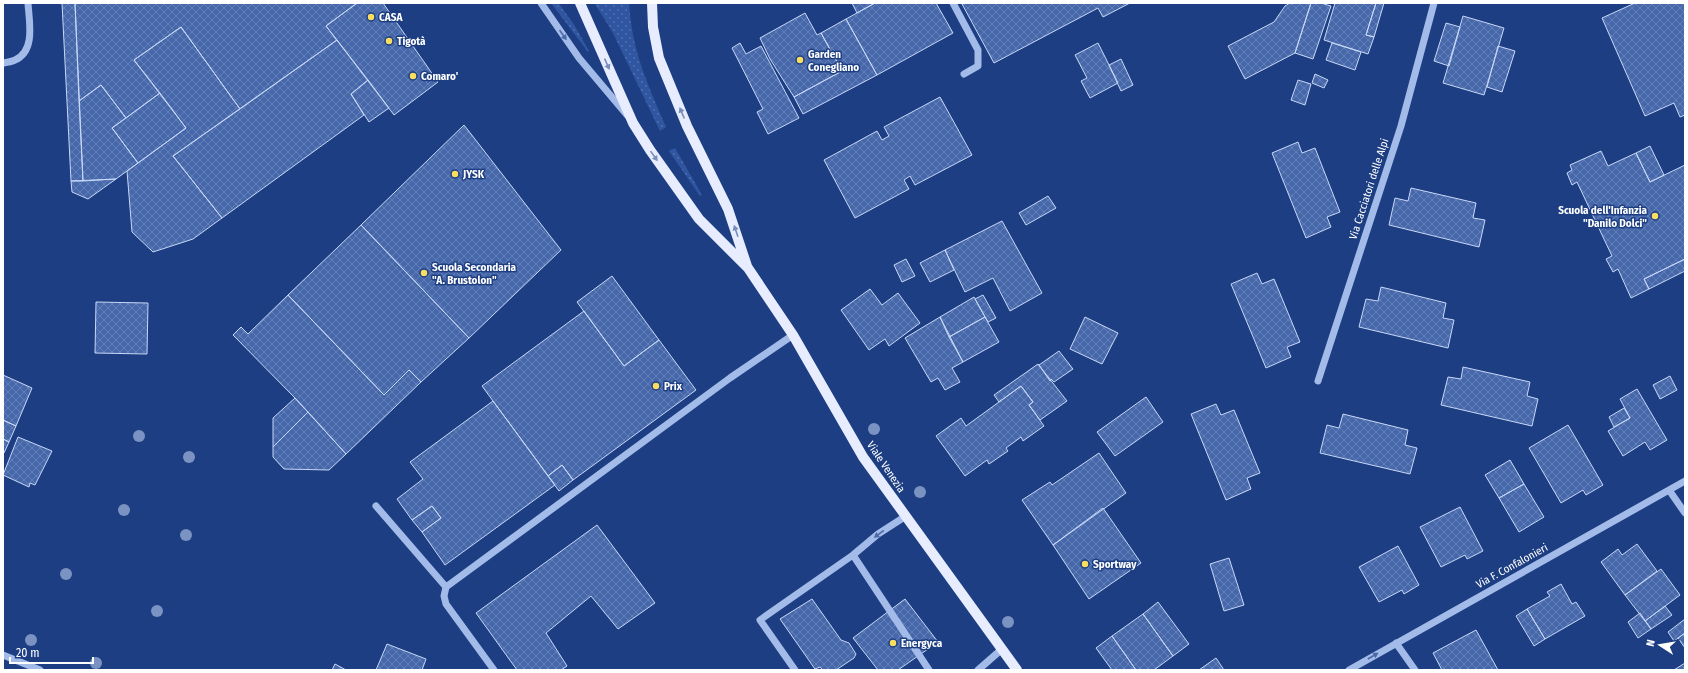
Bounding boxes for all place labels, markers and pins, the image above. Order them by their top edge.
place label: CASA [379,11,403,24]
marker: CASA [366,12,376,22]
place label: Tigotà [397,35,426,48]
marker: Tigotà [384,36,394,46]
place label: Garden Conegliano [808,48,859,74]
marker: Garden Conegliano [795,55,805,65]
place label: Comaro' [421,70,458,83]
marker: Comaro' [408,71,418,81]
place label: JYSK [462,168,485,181]
marker: JYSK [450,169,460,179]
place label: Scuola dell'Infanzia "Danilo Dolci" [1558,204,1648,230]
marker: Scuola dell'Infanzia "Danilo Dolci" [1650,211,1660,221]
place label: Scuola Secondaria "A. Brustolon" [432,261,517,287]
marker: Scuola Secondaria "A. Brustolon" [419,268,429,278]
place label: Prix [664,380,683,393]
marker: Prix [651,381,661,391]
place label: Sportway [1093,558,1137,571]
marker: Sportway [1080,559,1090,569]
place label: Energyca [901,637,943,650]
marker: Energyca [888,638,898,648]

